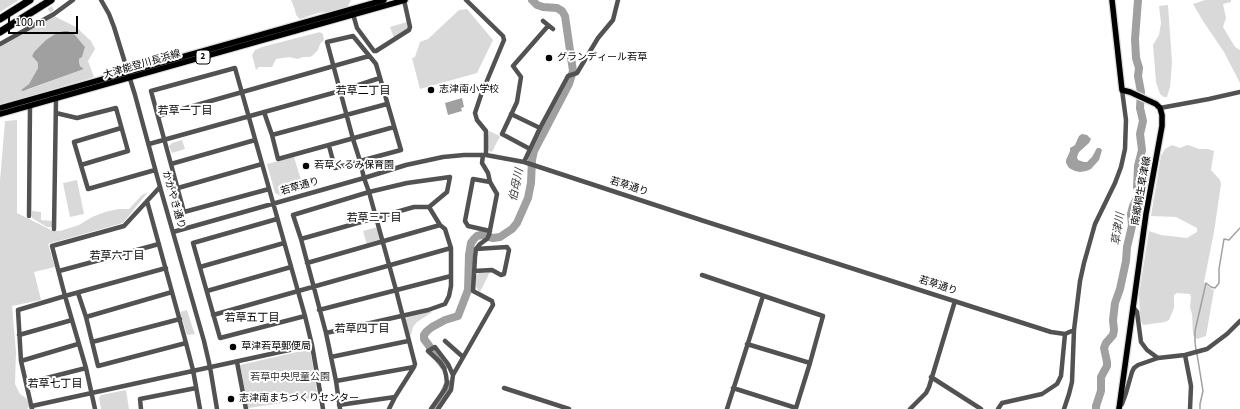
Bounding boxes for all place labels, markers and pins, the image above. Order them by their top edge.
place label: グランディール若草 [557,52,647,64]
marker: グランディール若草 [544,53,554,63]
place label: 志津南小学校 [439,84,499,96]
marker: 志津南小学校 [426,85,436,95]
place label: 若草くるみ保育園 [314,160,394,172]
marker: 若草くるみ保育園 [301,161,311,171]
place label: 草津若草郵便局 [241,341,311,353]
marker: 草津若草郵便局 [228,342,238,352]
place label: 志津南まちづくりセンター [239,393,359,405]
marker: 志津南まちづくりセンター [226,394,236,404]

